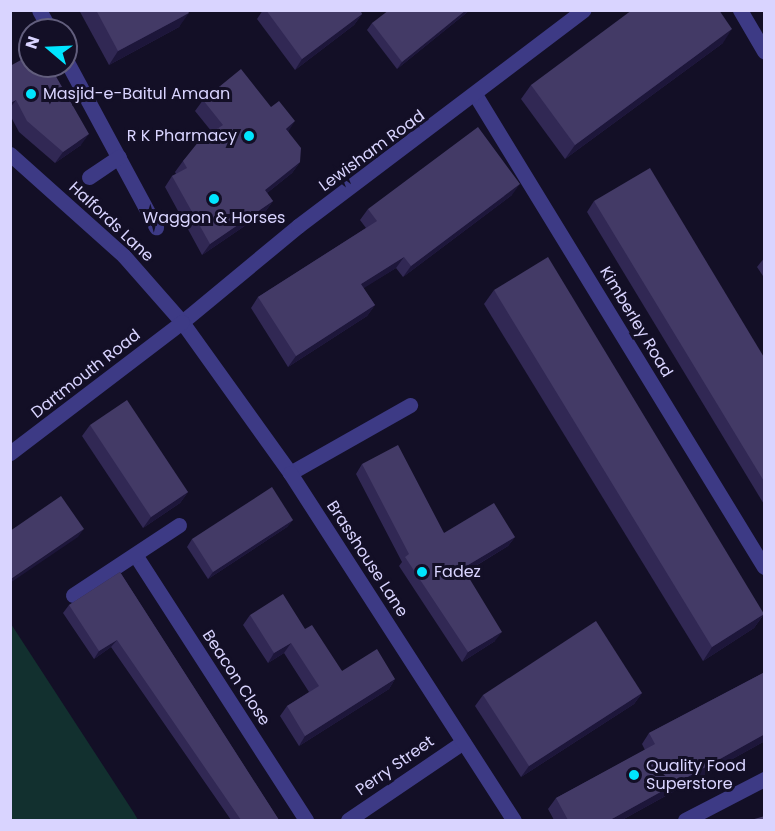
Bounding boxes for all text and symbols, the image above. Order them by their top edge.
north arrow [18,18,78,78]
text: N [20,33,45,52]
place label: Masjid-e-Baitul Amaan [43,84,230,104]
marker: Masjid-e-Baitul Amaan [24,87,38,101]
street label: Lewisham Road [316,106,428,196]
place label: R K Pharmacy [127,126,237,146]
marker: R K Pharmacy [242,129,256,143]
street label: Halfords Lane [65,178,157,266]
marker: Waggon & Horses [207,192,221,206]
place label: Waggon & Horses [143,208,285,228]
street label: Kimberley Road [595,263,677,381]
street label: Dartmouth Road [28,326,144,422]
street label: Brasshouse Lane [322,497,412,621]
place label: Fadez [434,562,481,582]
marker: Fadez [415,565,429,579]
street label: Beacon Close [198,627,274,729]
street label: Perry Street [352,732,438,800]
place label: Quality Food Superstore [646,756,746,794]
marker: Quality Food Superstore [627,768,641,782]

